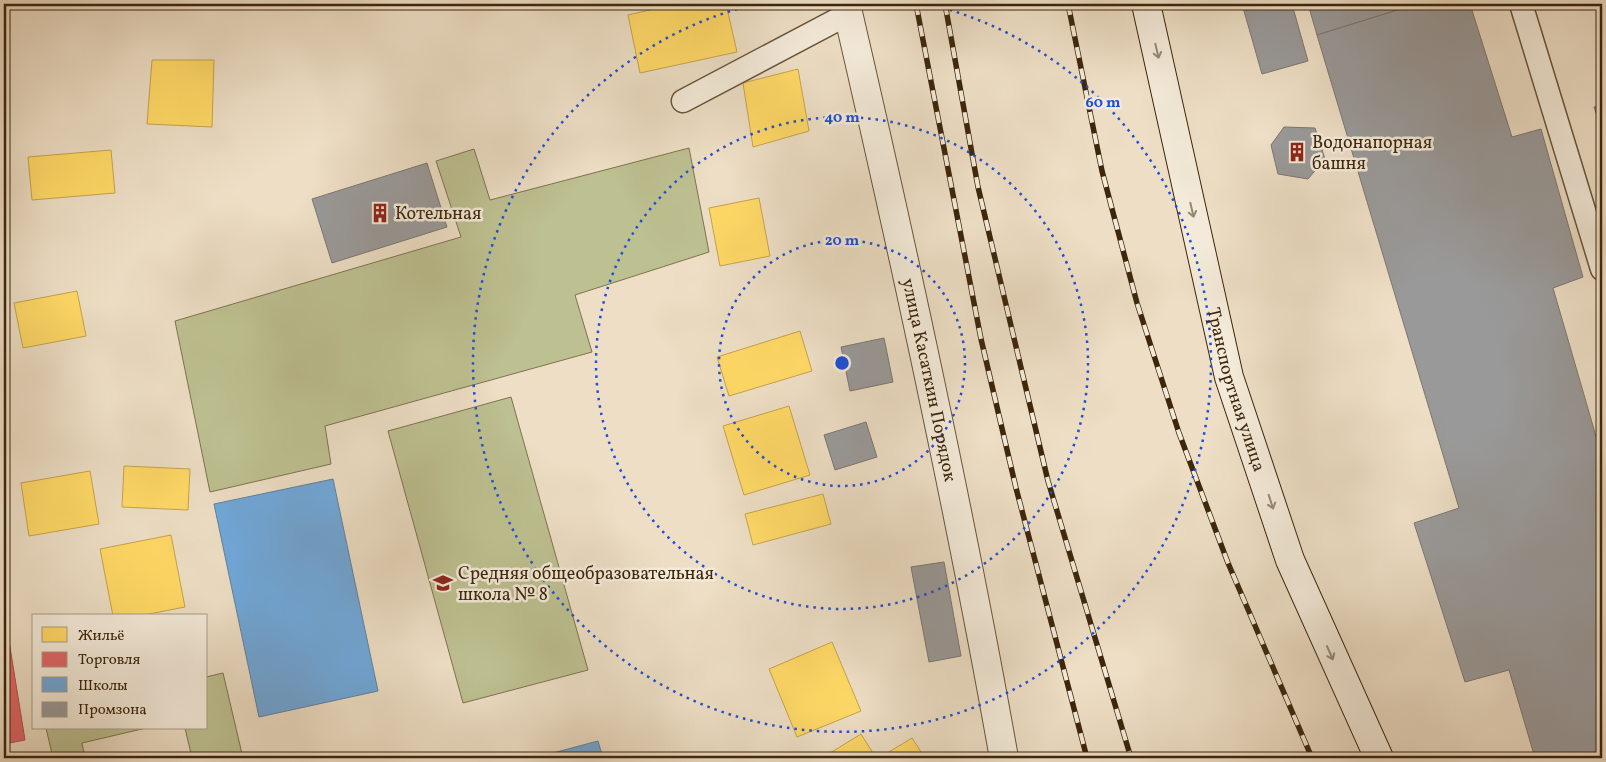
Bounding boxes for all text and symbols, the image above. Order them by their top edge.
one-way arrow [1153,43,1162,59]
text: 60 m [1086,93,1121,114]
text: 40 m [824,108,860,129]
place label: Водонапорная башня [1312,131,1432,177]
building icon: Водонапорная башня [1286,141,1308,163]
one-way arrow [1188,201,1197,217]
building icon: Котельная [369,202,391,224]
place label: Котельная [395,202,481,227]
text: 20 m [825,231,860,252]
street label: улица Касаткин Порядок [894,276,962,484]
street label: Транспортная улица [1200,305,1271,475]
centre of rings [833,354,851,372]
one-way arrow [1266,493,1276,509]
place label: Средняя общеобразовательная школа № 8 [458,562,714,608]
school or university icon: Средняя общеобразовательная школа № 8 [432,572,454,594]
legend [32,614,208,730]
text: Жильё [78,626,124,647]
one-way arrow [1326,645,1336,660]
text: Торговля [78,650,140,671]
text: Школы [78,676,128,697]
text: Промзона [78,700,147,721]

